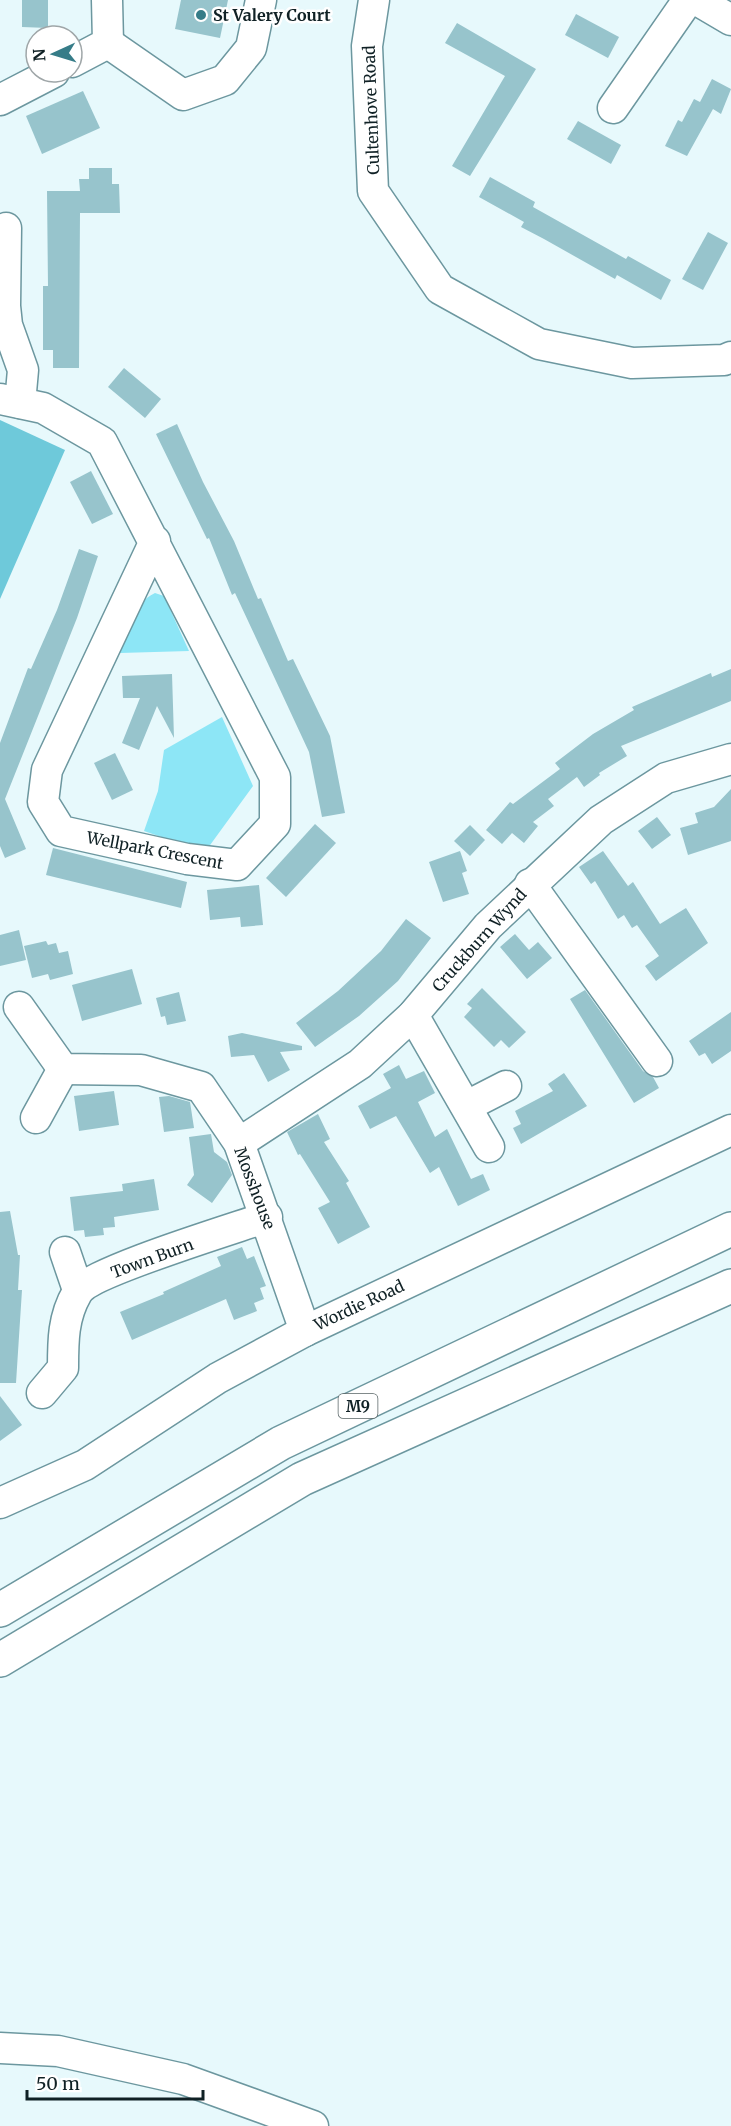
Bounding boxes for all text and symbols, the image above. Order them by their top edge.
place label: St Valery Court [213,5,331,25]
marker: St Valery Court [194,8,208,22]
north arrow [24,24,84,84]
street label: Cultenhove Road [359,45,383,175]
text: N [29,48,49,62]
street label: Wellpark Crescent [84,827,226,873]
street label: Cruckburn Wynd [427,884,531,996]
street label: Mosshouse [230,1144,280,1232]
street label: Town Burn [108,1234,196,1282]
street label: Wordie Road [310,1275,408,1335]
road number: M9 [338,1394,378,1418]
scale bar [27,2063,202,2101]
text: 50 m [36,2072,80,2095]

